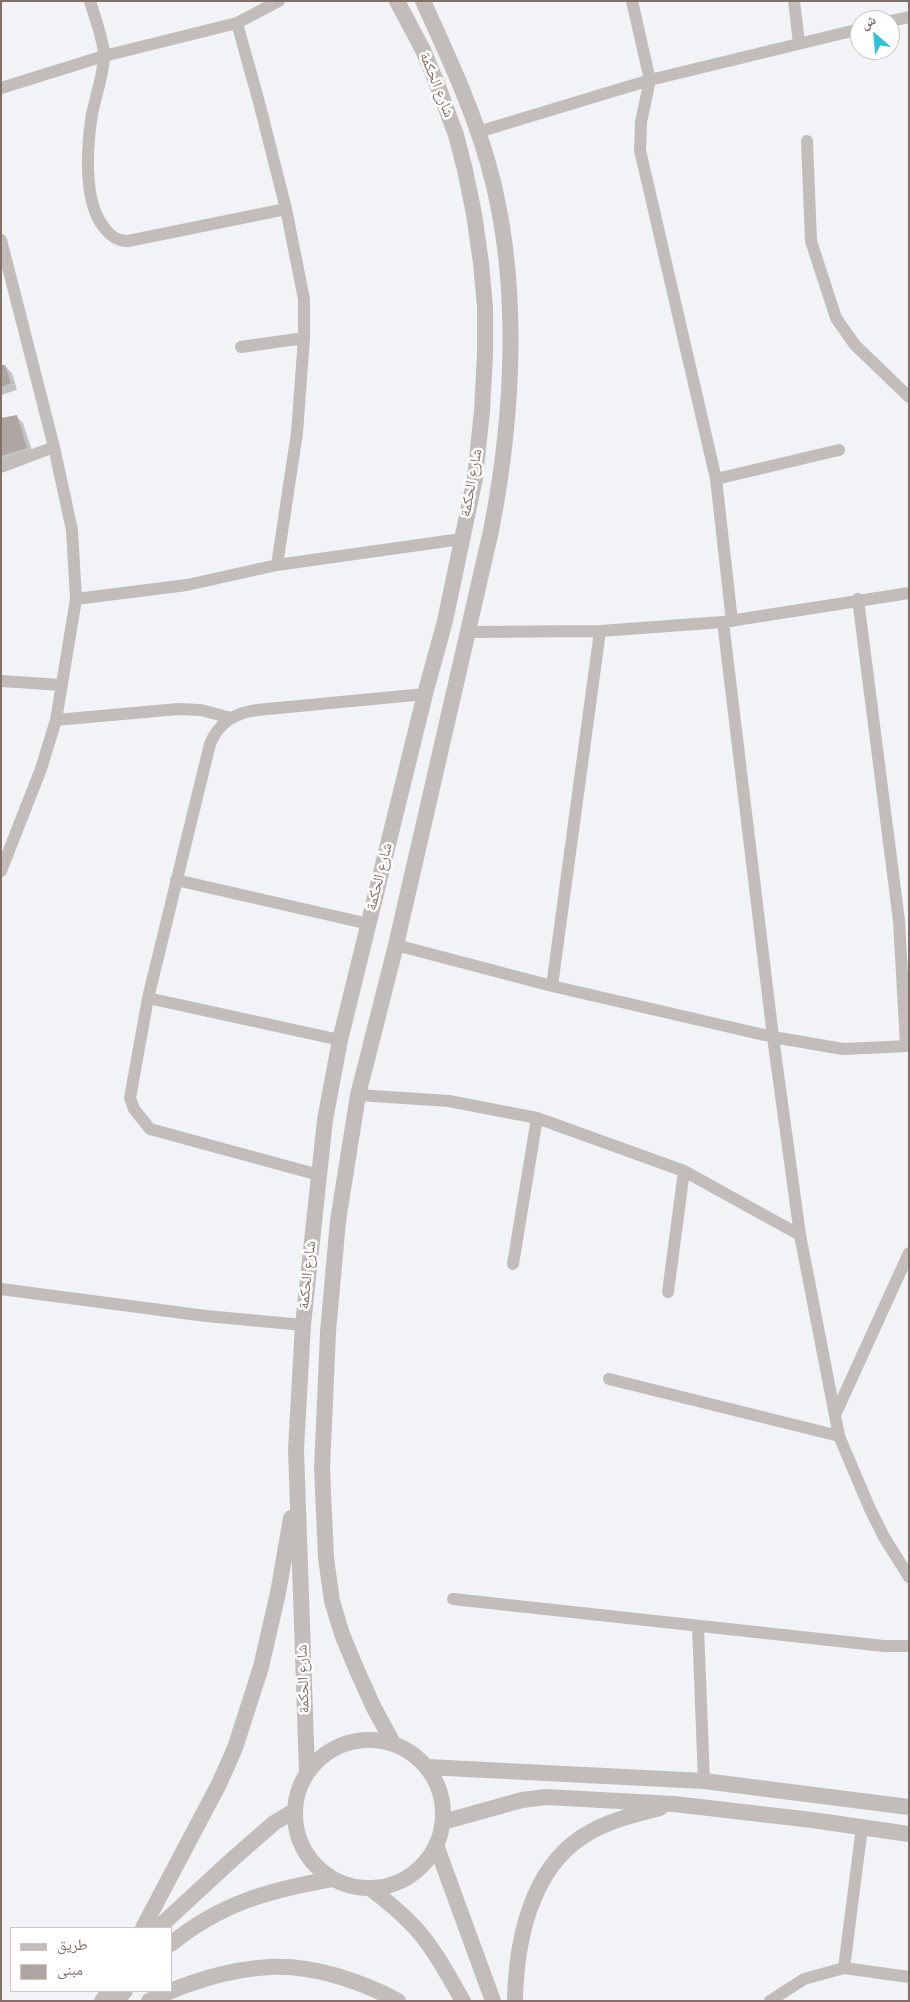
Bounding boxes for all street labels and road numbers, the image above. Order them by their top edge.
street label: شارع الحكمة [415,50,457,120]
street label: شارع الحكمة [457,447,487,519]
street label: شارع الحكمة [363,841,397,913]
street label: شارع الحكمة [295,1240,321,1310]
street label: شارع الحكمة [294,1644,314,1714]

